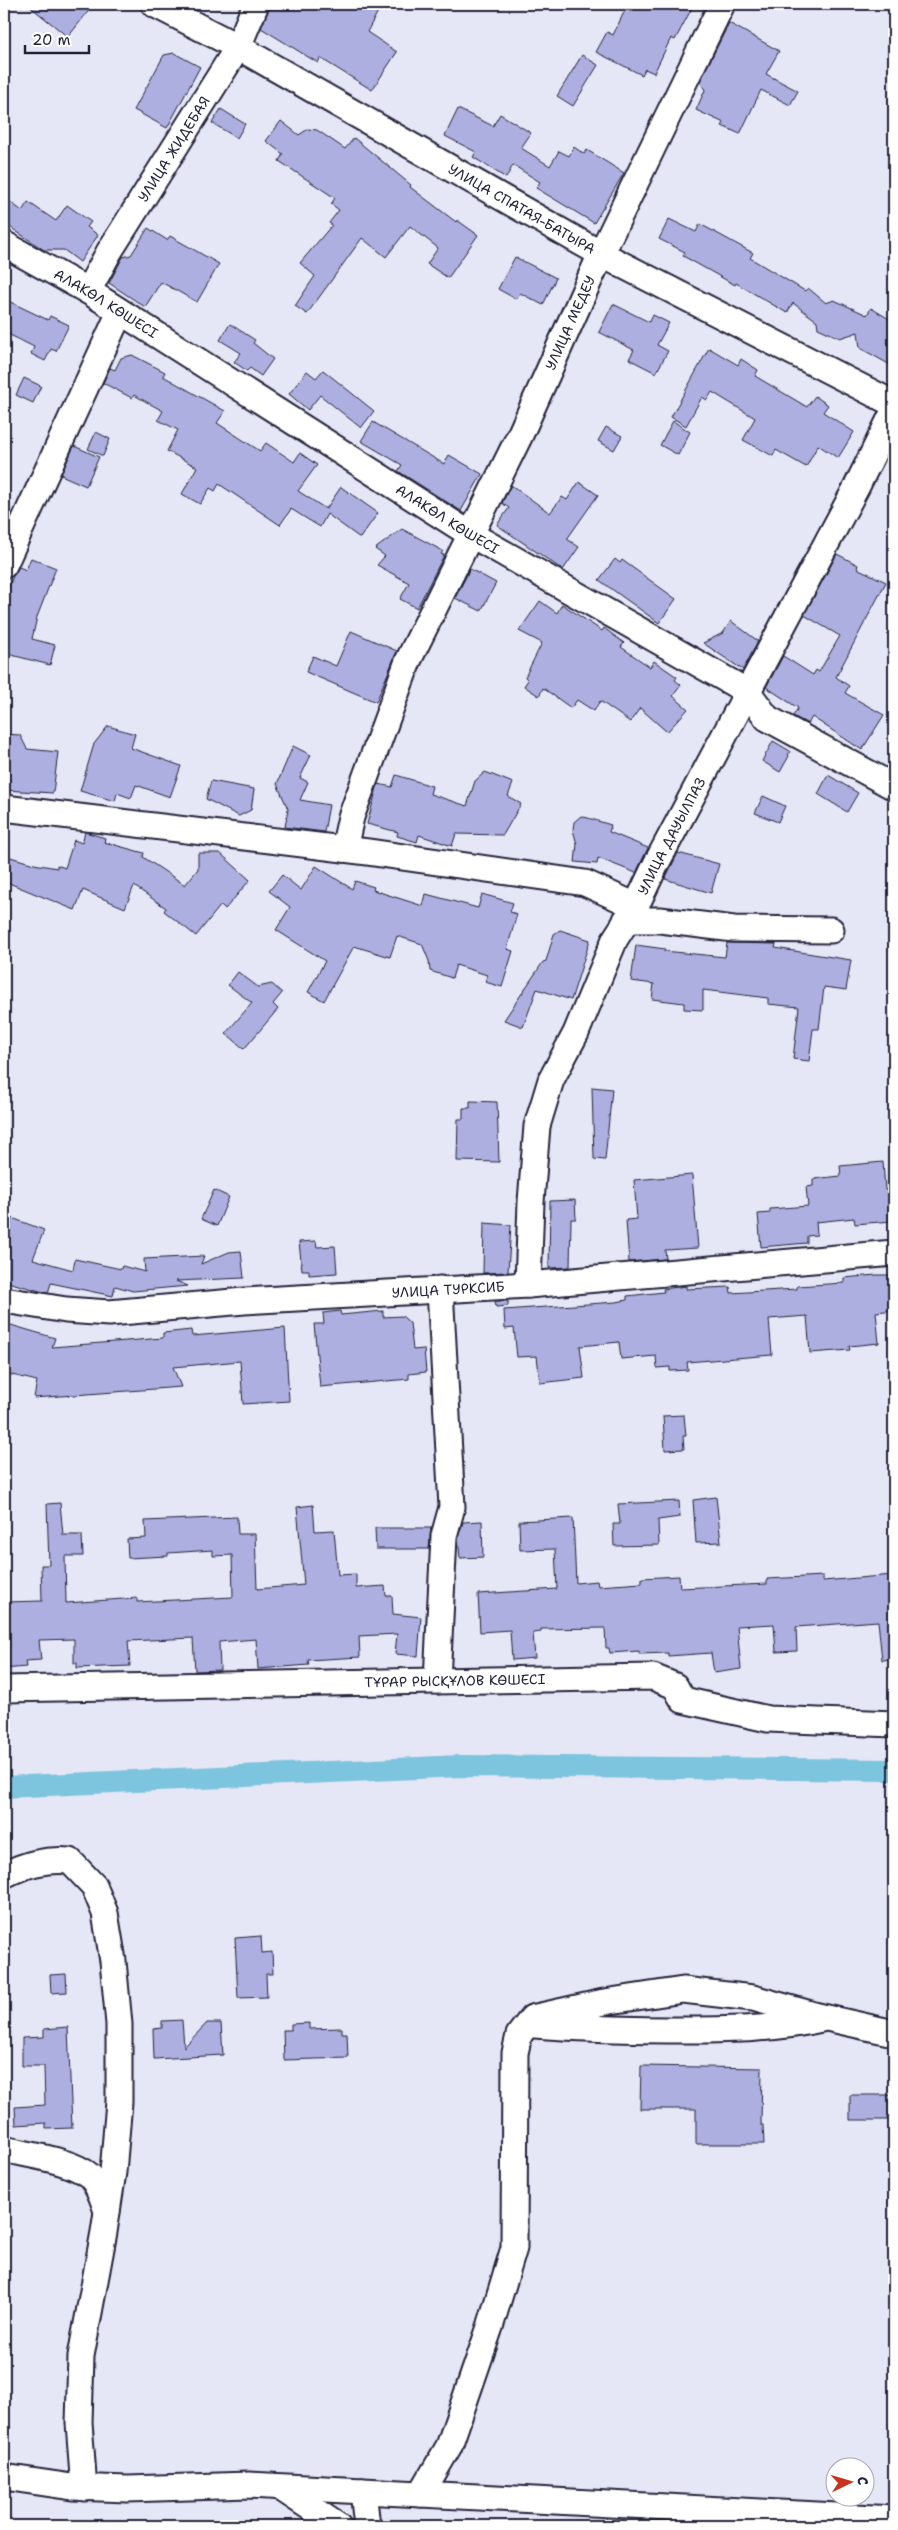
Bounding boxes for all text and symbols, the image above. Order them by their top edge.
scale bar [25,22,89,54]
text: 20 m [32,30,71,50]
street label: УЛИЦА ЖИДЕБАЯ [134,93,214,205]
street label: УЛИЦА СПАТАЯ-БАТЫРА [445,160,598,258]
street label: АЛАКӨЛ КӨШЕСІ [51,265,161,342]
street label: УЛИЦА МЕДЕУ [541,273,599,373]
street label: АЛАКӨЛ КӨШЕСІ [392,480,503,558]
street label: УЛИЦА ДАУЫЛПАЗ [634,774,709,898]
street label: УЛИЦА ТУРКСИБ [391,1277,505,1302]
street label: ТҰРАР РЫСҚҰЛОВ КӨШЕСІ [364,1670,546,1691]
north arrow [826,2458,876,2508]
text: С [854,2476,872,2486]

